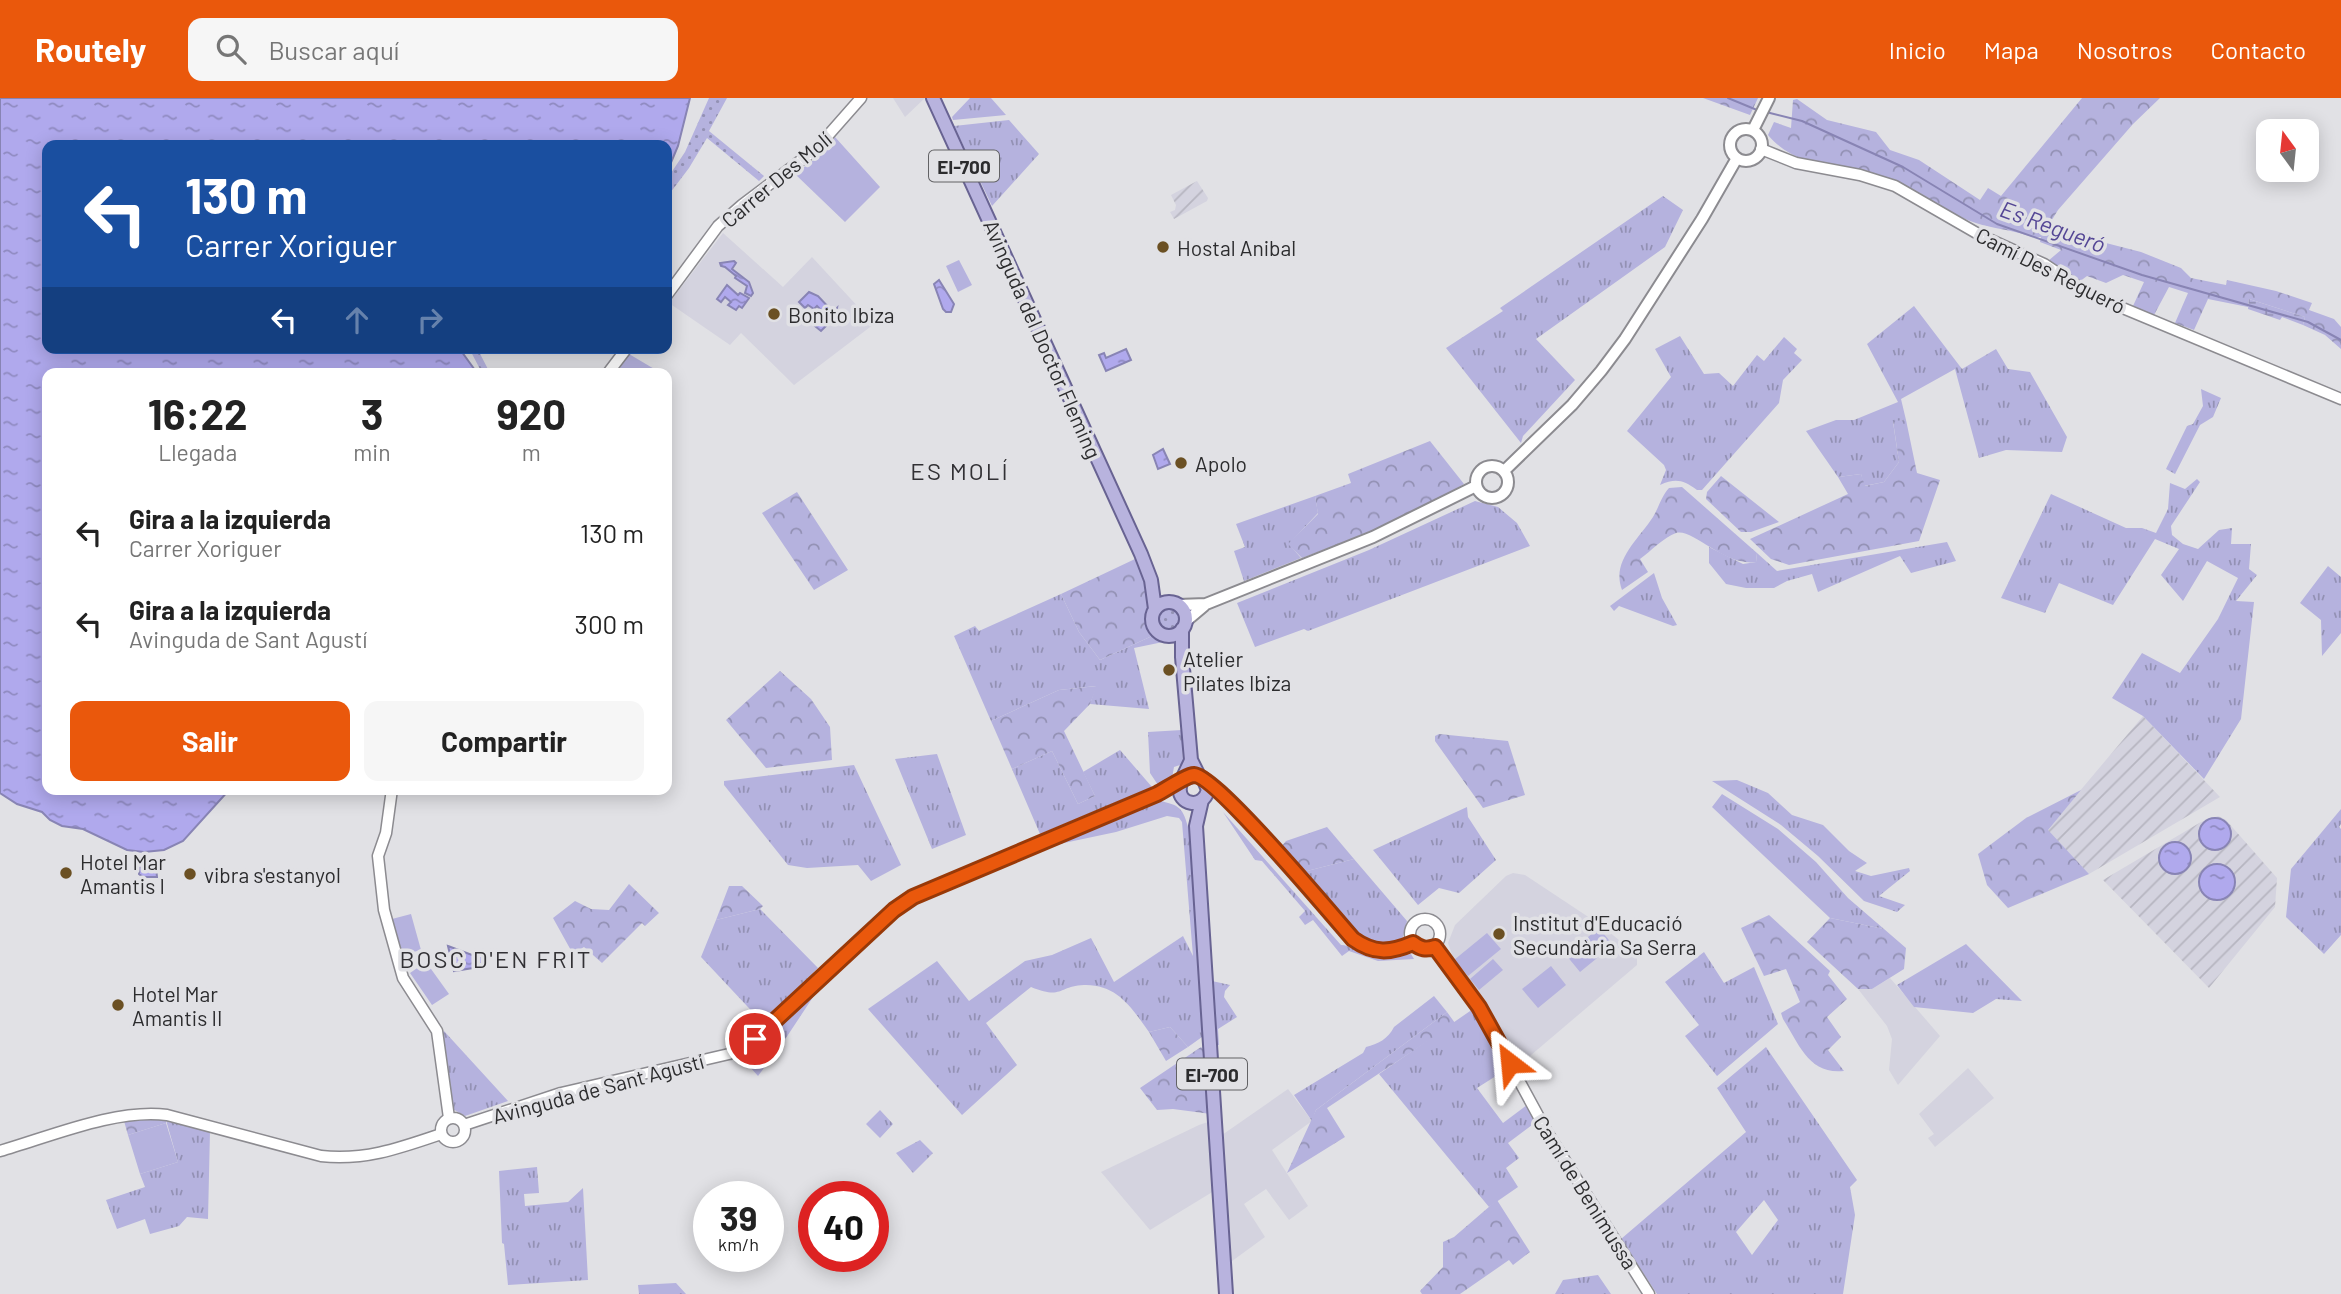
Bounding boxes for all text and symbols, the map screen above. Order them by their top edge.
search box [188,18,678,81]
text: Routely [35,29,146,69]
icon: search [212,30,250,68]
text: Buscar aquí [268,34,399,65]
text: Inicio [1889,35,1946,64]
text: Mapa [1984,35,2039,64]
text: Nosotros [2077,35,2173,64]
text: Contacto [2211,35,2306,64]
north arrow [2256,119,2319,182]
map controls [2256,119,2319,182]
street label: Carrer Des Molí [716,125,836,232]
road number: EI-700 [929,150,999,181]
text: 130 m [185,165,307,224]
icon: left [70,168,161,259]
water label: Es Regueró [1997,194,2109,258]
street label: Avinguda del Doctor Fleming [979,216,1107,462]
street label: Camí Des Regueró [1972,222,2130,318]
text: Carrer Xoriguer [185,225,397,263]
place label: Hostal Anibal [1177,235,1296,260]
marker: Hostal Anibal [1155,239,1171,255]
icon: left [265,301,303,339]
icon: ahead [338,301,376,339]
icon: right [411,301,449,339]
place label: Bonito Ibiza [788,302,895,327]
marker: Bonito Ibiza [766,306,782,322]
text: 16:22 [148,388,248,438]
text: 3 [361,388,383,438]
text: 920 [496,388,566,438]
text: Llegada [158,438,237,466]
text: min [353,438,391,466]
text: m [522,438,541,466]
place label: Apolo [1195,451,1247,476]
marker: Apolo [1173,455,1189,471]
district label: ES MOLÍ [910,456,1010,485]
text: Gira a la izquierda [129,503,331,534]
icon: left [70,514,108,552]
text: 130 m [580,517,644,548]
text: Carrer Xoriguer [129,534,282,562]
text: Gira a la izquierda [129,594,331,625]
icon: left [70,605,108,643]
text: 300 m [575,608,644,639]
text: Avinguda de Sant Agustí [129,625,367,653]
place label: Atelier Pilates Ibiza [1183,646,1291,695]
marker: Atelier Pilates Ibiza [1161,662,1177,678]
button: Salir [70,701,350,781]
button: Compartir [364,701,644,781]
place label: Hotel Mar Amantis I [80,849,166,898]
place label: vibra s'estanyol [204,862,341,887]
marker: Hotel Mar Amantis I [58,865,74,881]
marker: vibra s'estanyol [182,866,198,882]
place label: Institut d'Educació Secundària Sa Serra [1513,910,1697,959]
marker: Institut d'Educació Secundària Sa Serra [1491,926,1507,942]
district label: BOSC D'EN FRIT [399,944,593,973]
place label: Hotel Mar Amantis II [132,981,222,1030]
marker: Hotel Mar Amantis II [110,997,126,1013]
pin [725,1009,785,1069]
icon: arrive [736,1020,774,1058]
position arrow [1473,1026,1547,1100]
street label: Avinguda de Sant Agustí [490,1048,707,1128]
road number: EI-700 [1177,1058,1247,1090]
street label: Camí de Benimussa [1529,1111,1643,1273]
speed limit sign: 40 [798,1181,889,1272]
text: 39 [720,1196,757,1238]
text: km/h [718,1233,759,1255]

